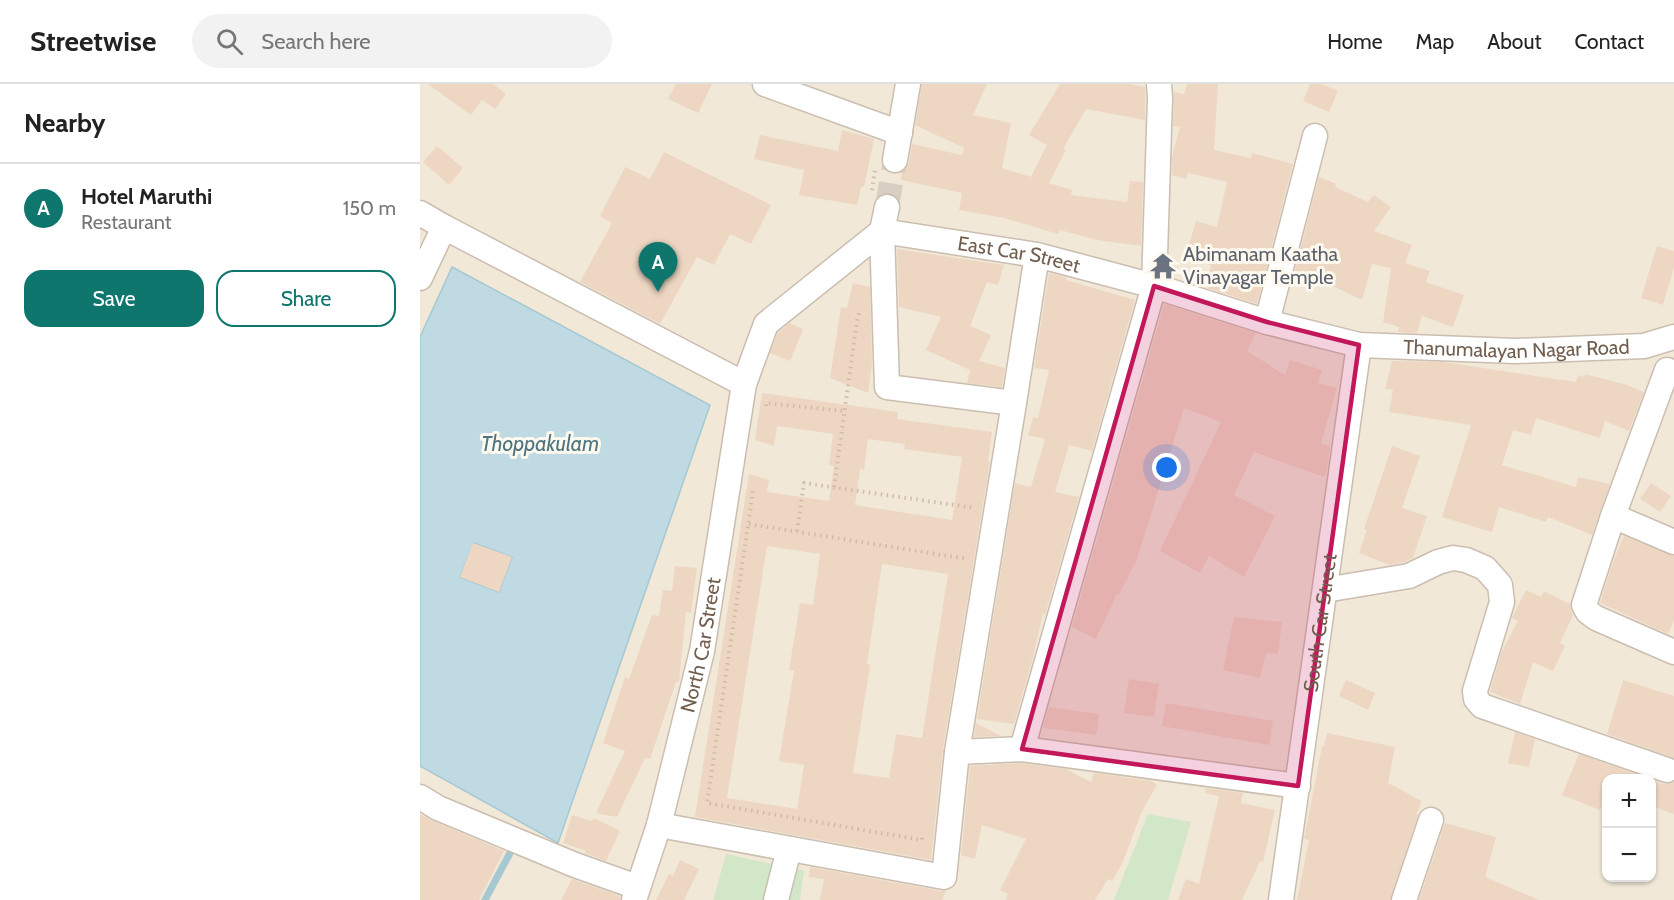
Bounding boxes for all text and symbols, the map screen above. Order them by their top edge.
search box [192,14,612,68]
text: Streetwise [30,24,156,58]
icon: search [213,25,246,58]
text: Search here [261,28,371,55]
text: Home [1327,29,1383,54]
text: Map [1416,29,1454,54]
text: About [1487,29,1541,54]
text: Contact [1574,29,1644,54]
text: Nearby [24,107,105,139]
text: Hotel Maruthi [81,183,212,210]
text: A [37,196,50,220]
text: 150 m [343,196,396,220]
text: Restaurant [81,210,172,234]
street label: East Car Street [956,231,1083,278]
pin: A [638,242,678,292]
place label: Abimanam Kaatha Vinayagar Temple [1183,242,1339,289]
temple icon: Abimanam Kaatha Vinayagar Temple [1148,251,1178,281]
button: Save [24,270,204,327]
button: Share [216,270,396,327]
street label: Thanumalayan Nagar Road [1403,335,1630,363]
water label: Thoppakulam [481,431,599,456]
your location [1152,453,1181,482]
street label: South Car Street [1298,552,1342,693]
street label: North Car Street [675,575,725,715]
map controls [1602,774,1656,882]
button: + [1602,774,1656,828]
button: − [1602,828,1656,882]

